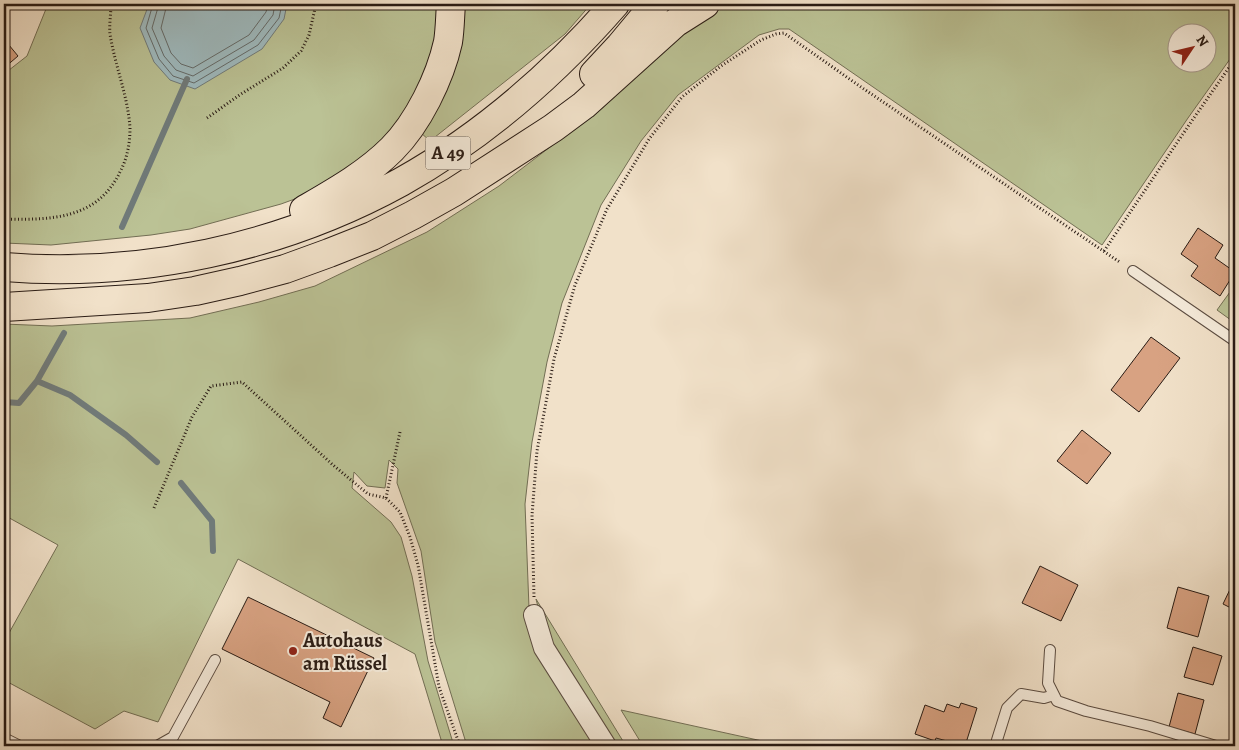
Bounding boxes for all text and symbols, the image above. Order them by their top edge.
north arrow [1166,22,1216,72]
text: N [1192,31,1213,50]
road number: A 49 [426,136,470,170]
place label: Autohaus am Rüssel [302,627,388,677]
marker: Autohaus am Rüssel [287,645,299,657]

